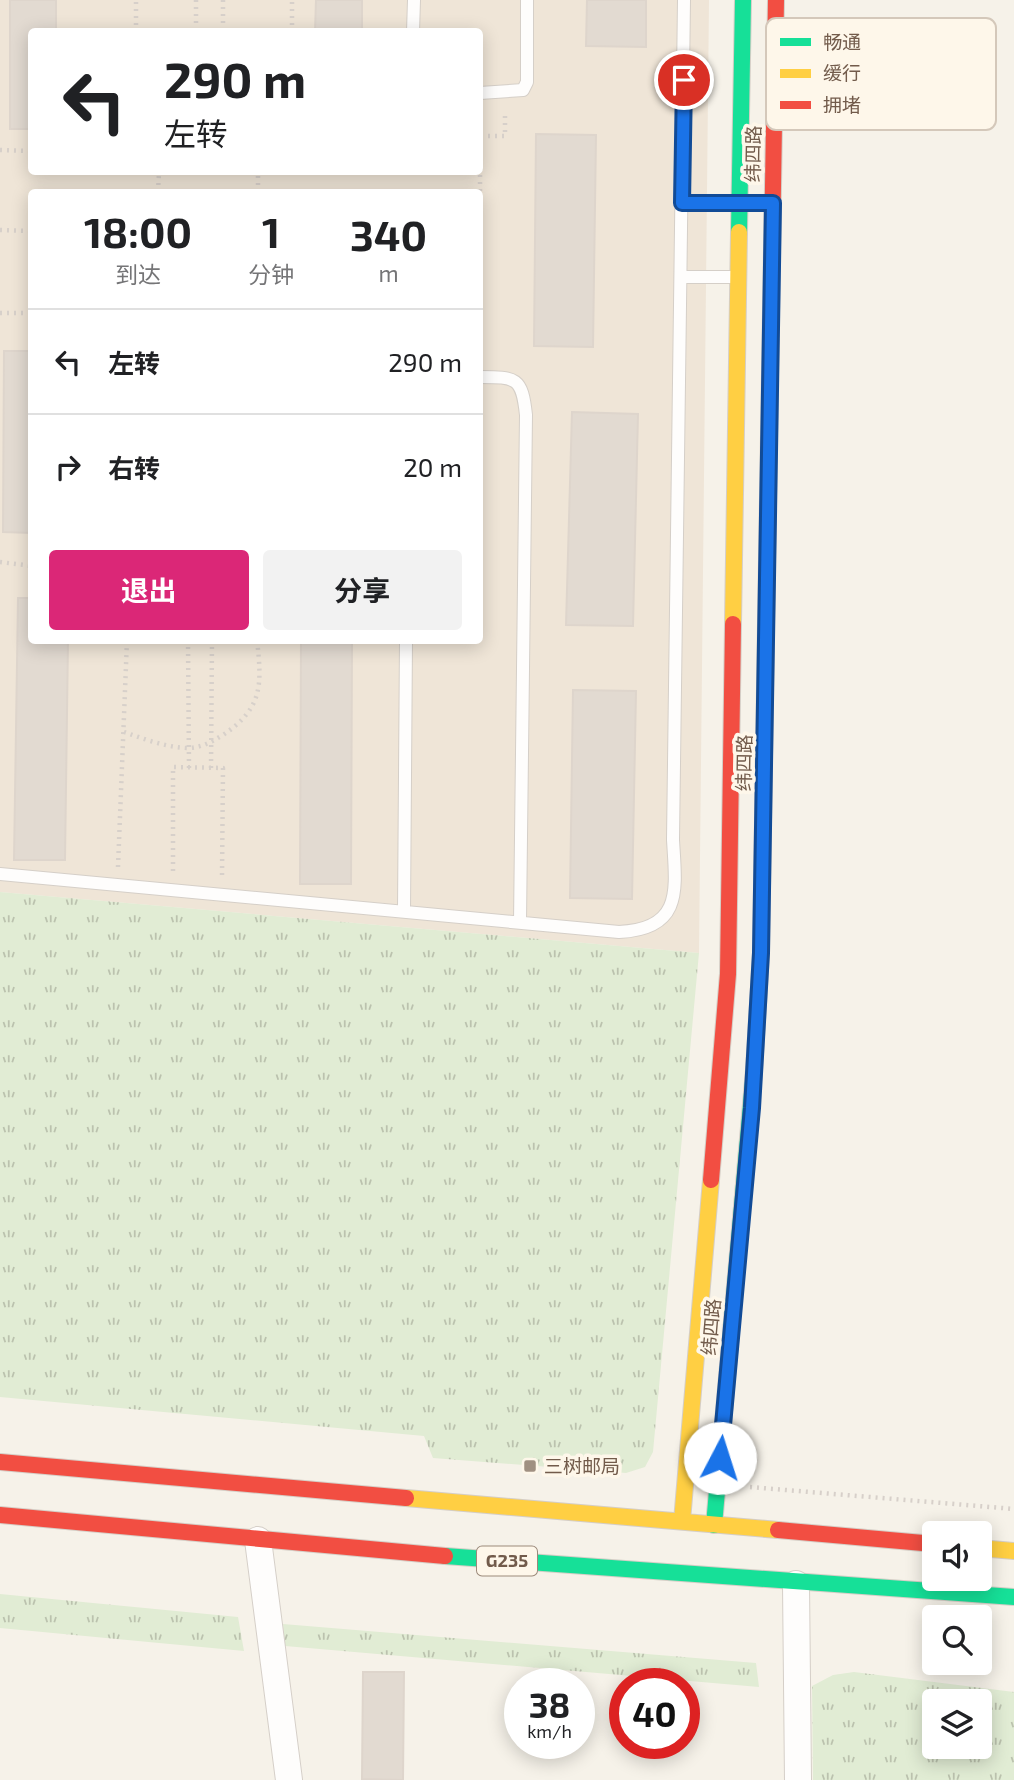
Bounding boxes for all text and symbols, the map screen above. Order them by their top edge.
legend [766,18,996,130]
text: 畅通 [823,30,861,53]
text: 290 m [164,49,306,108]
pin [654,50,714,110]
icon: left [49,56,140,147]
icon: arrive [665,61,703,99]
text: 缓行 [823,61,861,84]
text: 拥堵 [823,93,861,116]
text: 左转 [164,114,228,152]
street label: 纬四路 [741,125,764,183]
text: 18:00 [84,206,192,256]
text: 1 [262,206,280,256]
text: 340 [350,209,427,259]
text: m [378,259,399,287]
text: 到达 [115,260,161,288]
text: 分钟 [248,260,294,288]
icon: left [49,343,87,381]
text: 290 m [388,346,462,377]
text: 左转 [108,347,160,378]
icon: right [49,448,87,486]
text: 20 m [403,451,462,482]
text: 右转 [108,452,160,483]
button: 退出 [49,550,249,630]
button: 分享 [263,550,462,630]
street label: 纬四路 [732,734,755,792]
street label: 纬四路 [697,1298,724,1356]
position arrow [683,1421,757,1495]
place label: 三树邮局 [544,1454,620,1477]
marker: 三树邮局 [522,1458,538,1474]
map controls [922,1521,992,1759]
button: sound [922,1521,992,1591]
road number: G235 [477,1546,537,1576]
button: search [922,1605,992,1675]
speed limit sign: 40 [609,1668,700,1759]
text: 38 [529,1683,570,1725]
button: layers [922,1689,992,1759]
text: km/h [527,1720,572,1742]

